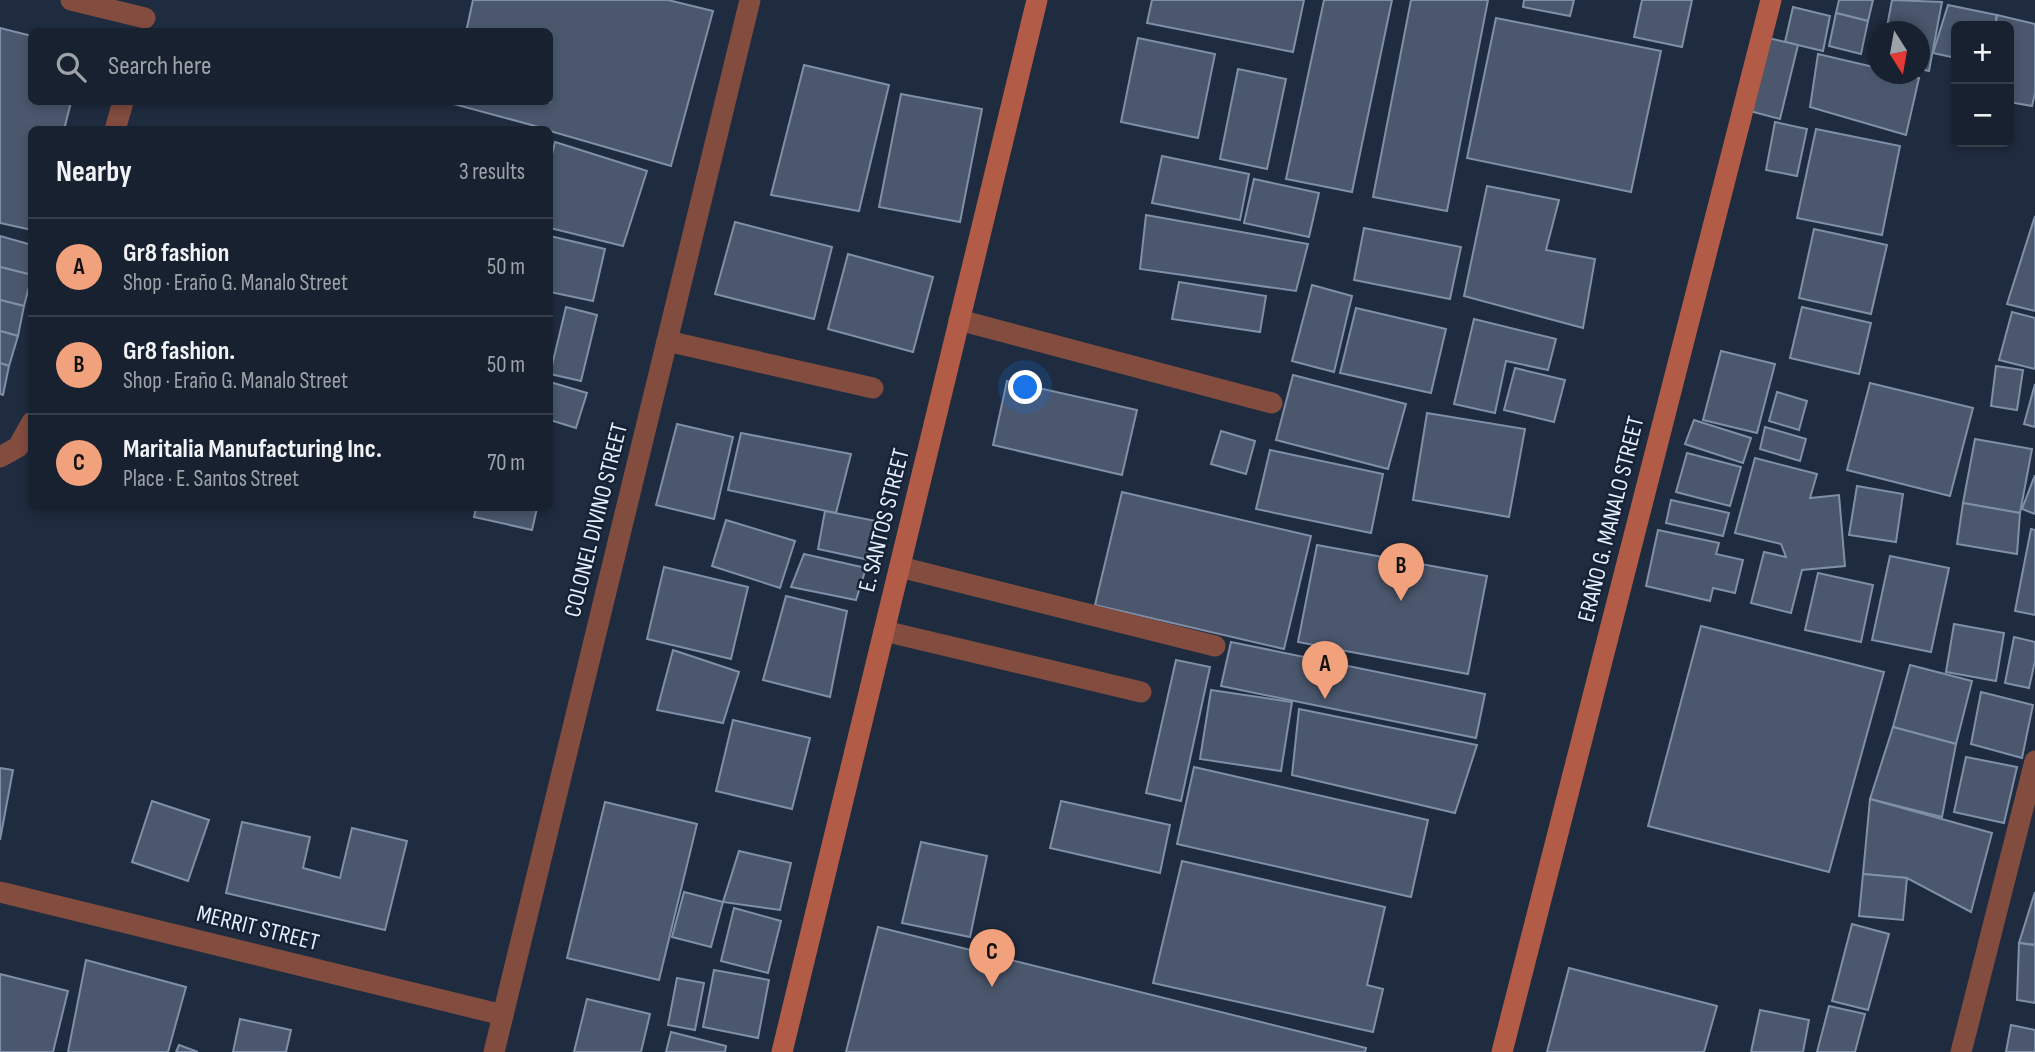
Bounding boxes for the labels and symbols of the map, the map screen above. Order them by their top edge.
north arrow [1867,21,1930,84]
your location [1008,370,1042,404]
street label: ERAÑO G. MANALO STREET [1571,413,1651,625]
street label: COLONEL DIVINO STREET [558,420,634,620]
street label: E. SANTOS STREET [852,445,916,595]
pin: B [1378,543,1424,601]
pin: A [1302,641,1348,699]
street label: MERRIT STREET [194,899,322,957]
pin: C [969,929,1015,987]

